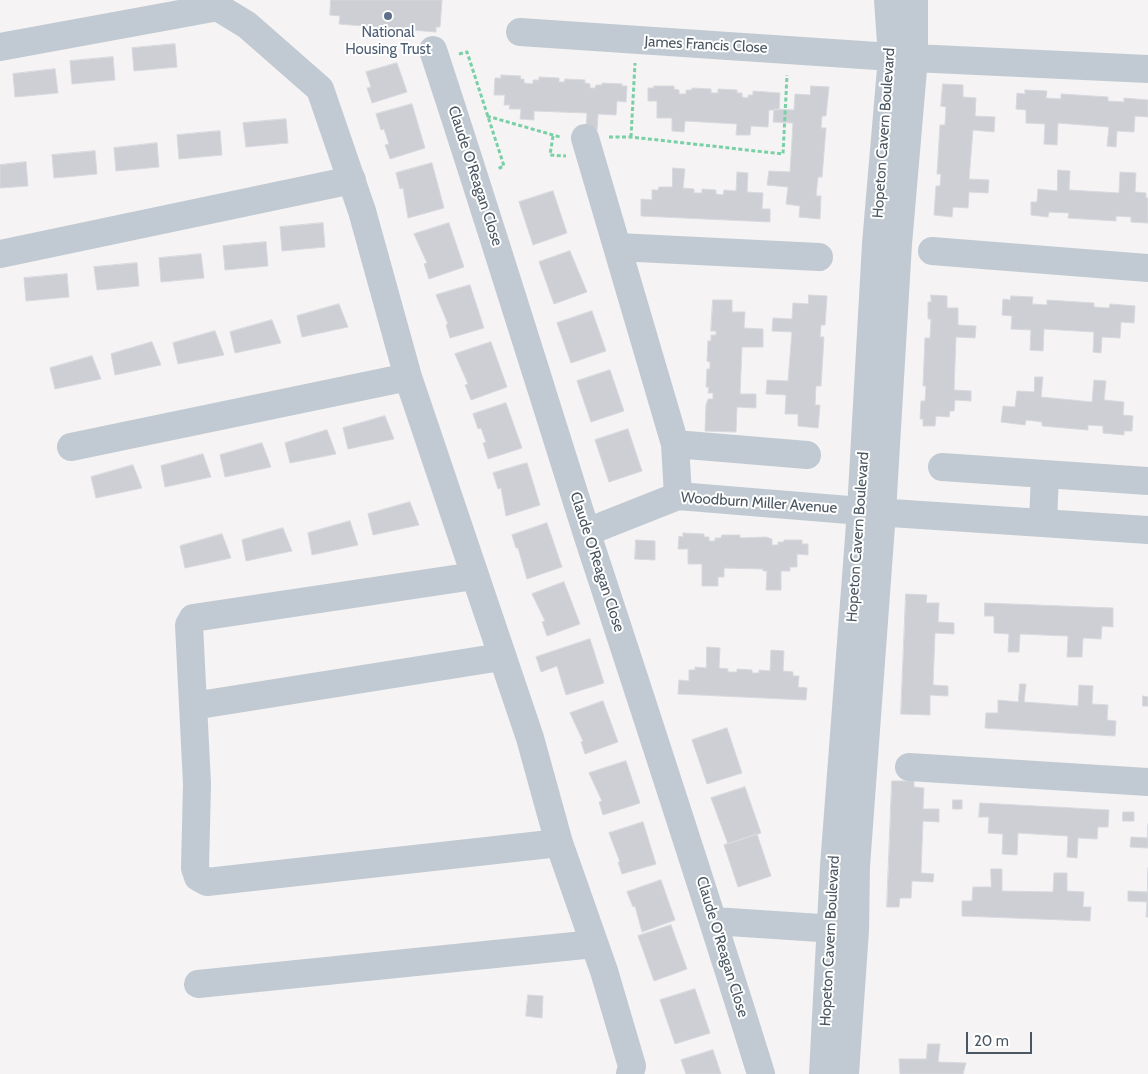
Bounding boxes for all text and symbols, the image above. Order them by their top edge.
marker: National Housing Trust [382,10,394,22]
place label: National Housing Trust [345,24,431,59]
street label: James Francis Close [644,33,768,57]
street label: Hopeton Cavern Boulevard [869,47,899,219]
street label: Claude O'Reagan Close [444,104,506,248]
street label: Hopeton Cavern Boulevard [843,451,873,623]
street label: Woodburn Miller Avenue [680,489,838,517]
street label: Claude O'Reagan Close [566,490,628,634]
street label: Hopeton Cavern Boulevard [817,855,843,1027]
street label: Claude O'Reagan Close [692,874,752,1020]
scale bar [968,1022,1034,1054]
text: 20 m [974,1032,1009,1050]

